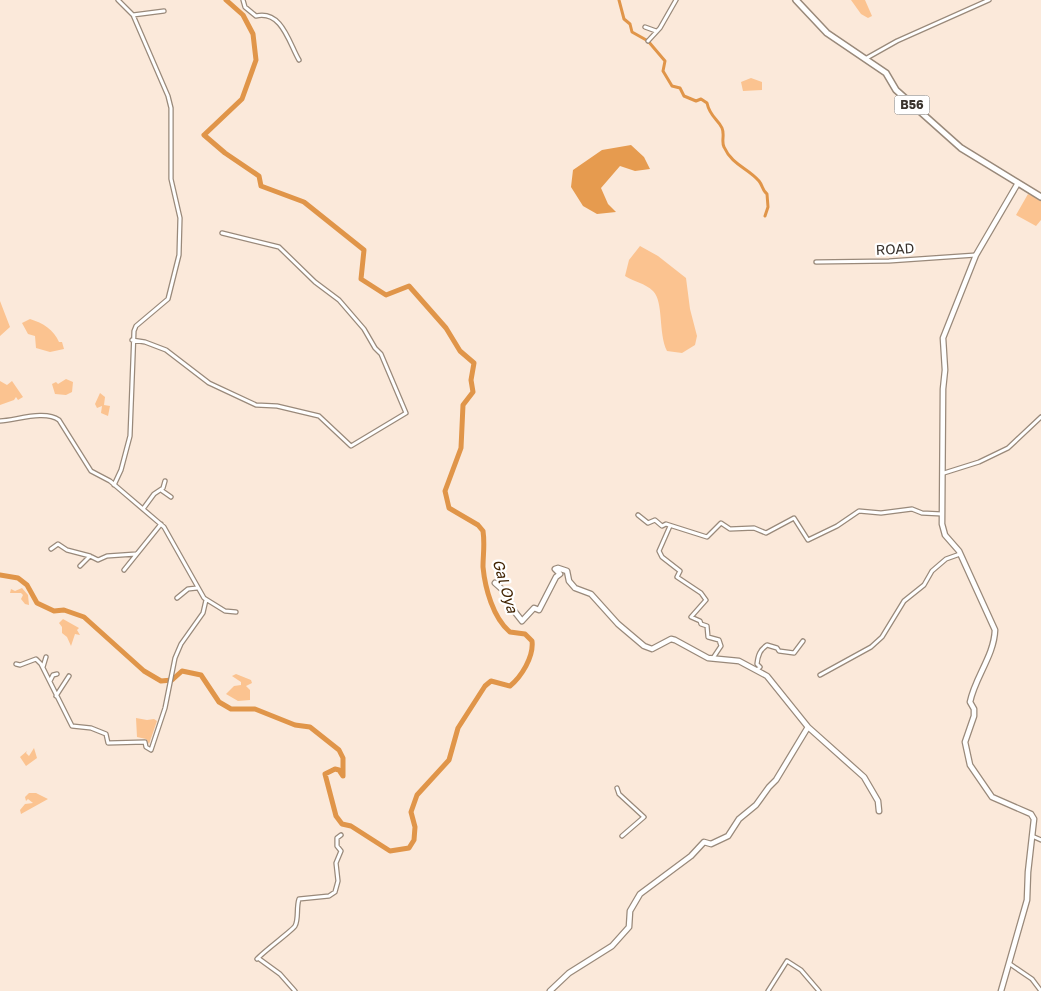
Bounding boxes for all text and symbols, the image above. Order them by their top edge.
road number: B56 [894,96,930,114]
street label: ROAD [875,239,915,258]
water label: Gal Oya [489,557,522,615]

